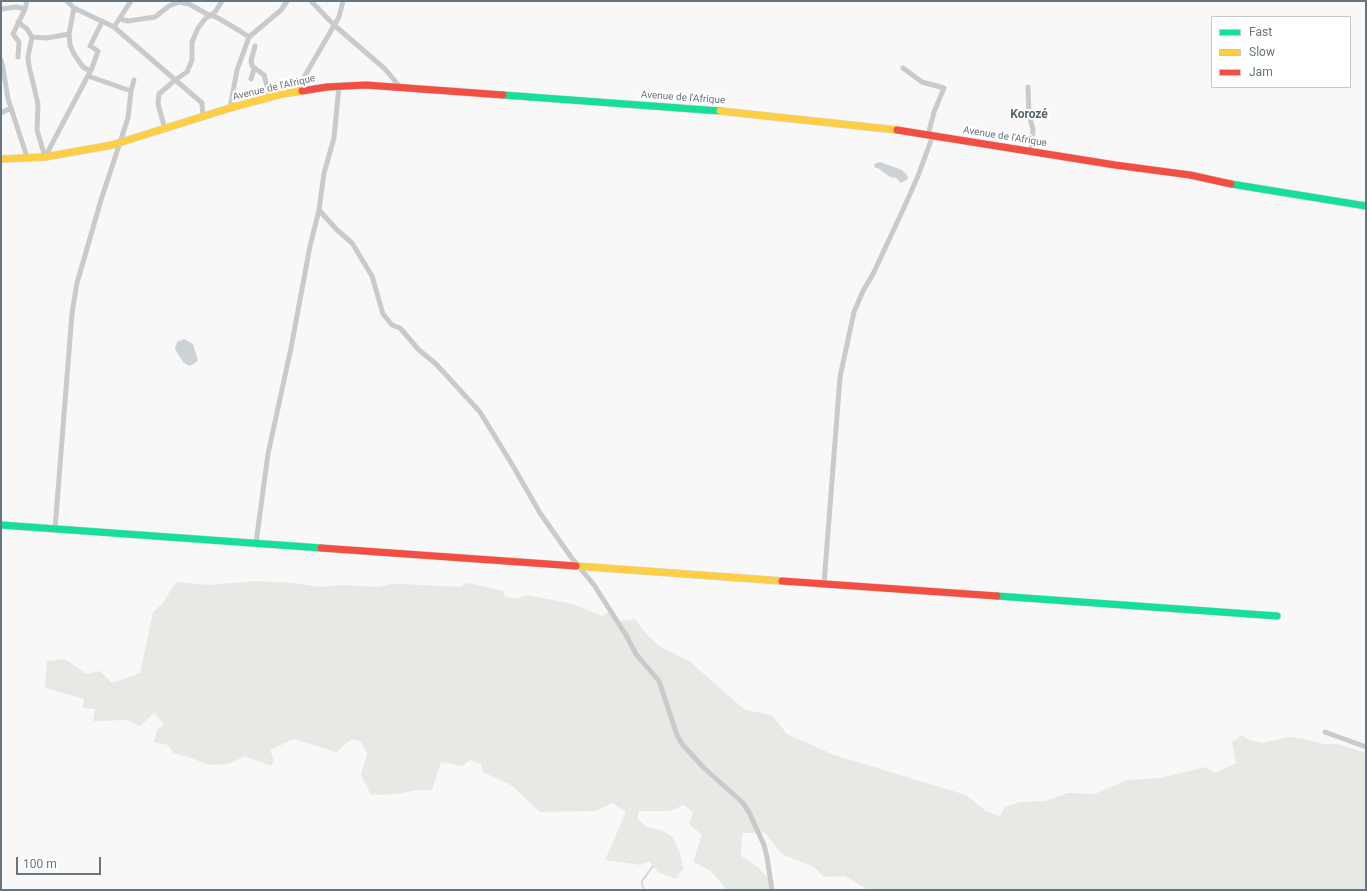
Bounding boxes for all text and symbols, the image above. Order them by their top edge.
legend [1211,16,1351,88]
text: Fast [1249,25,1272,39]
text: Slow [1249,45,1275,59]
text: Jam [1249,65,1273,79]
street label: Avenue de l'Afrique [231,73,317,103]
street label: Avenue de l'Afrique [640,89,726,107]
district label: Korozé [1010,108,1048,122]
street label: Avenue de l'Afrique [962,124,1048,150]
scale bar [18,849,103,875]
text: 100 m [23,857,57,871]

